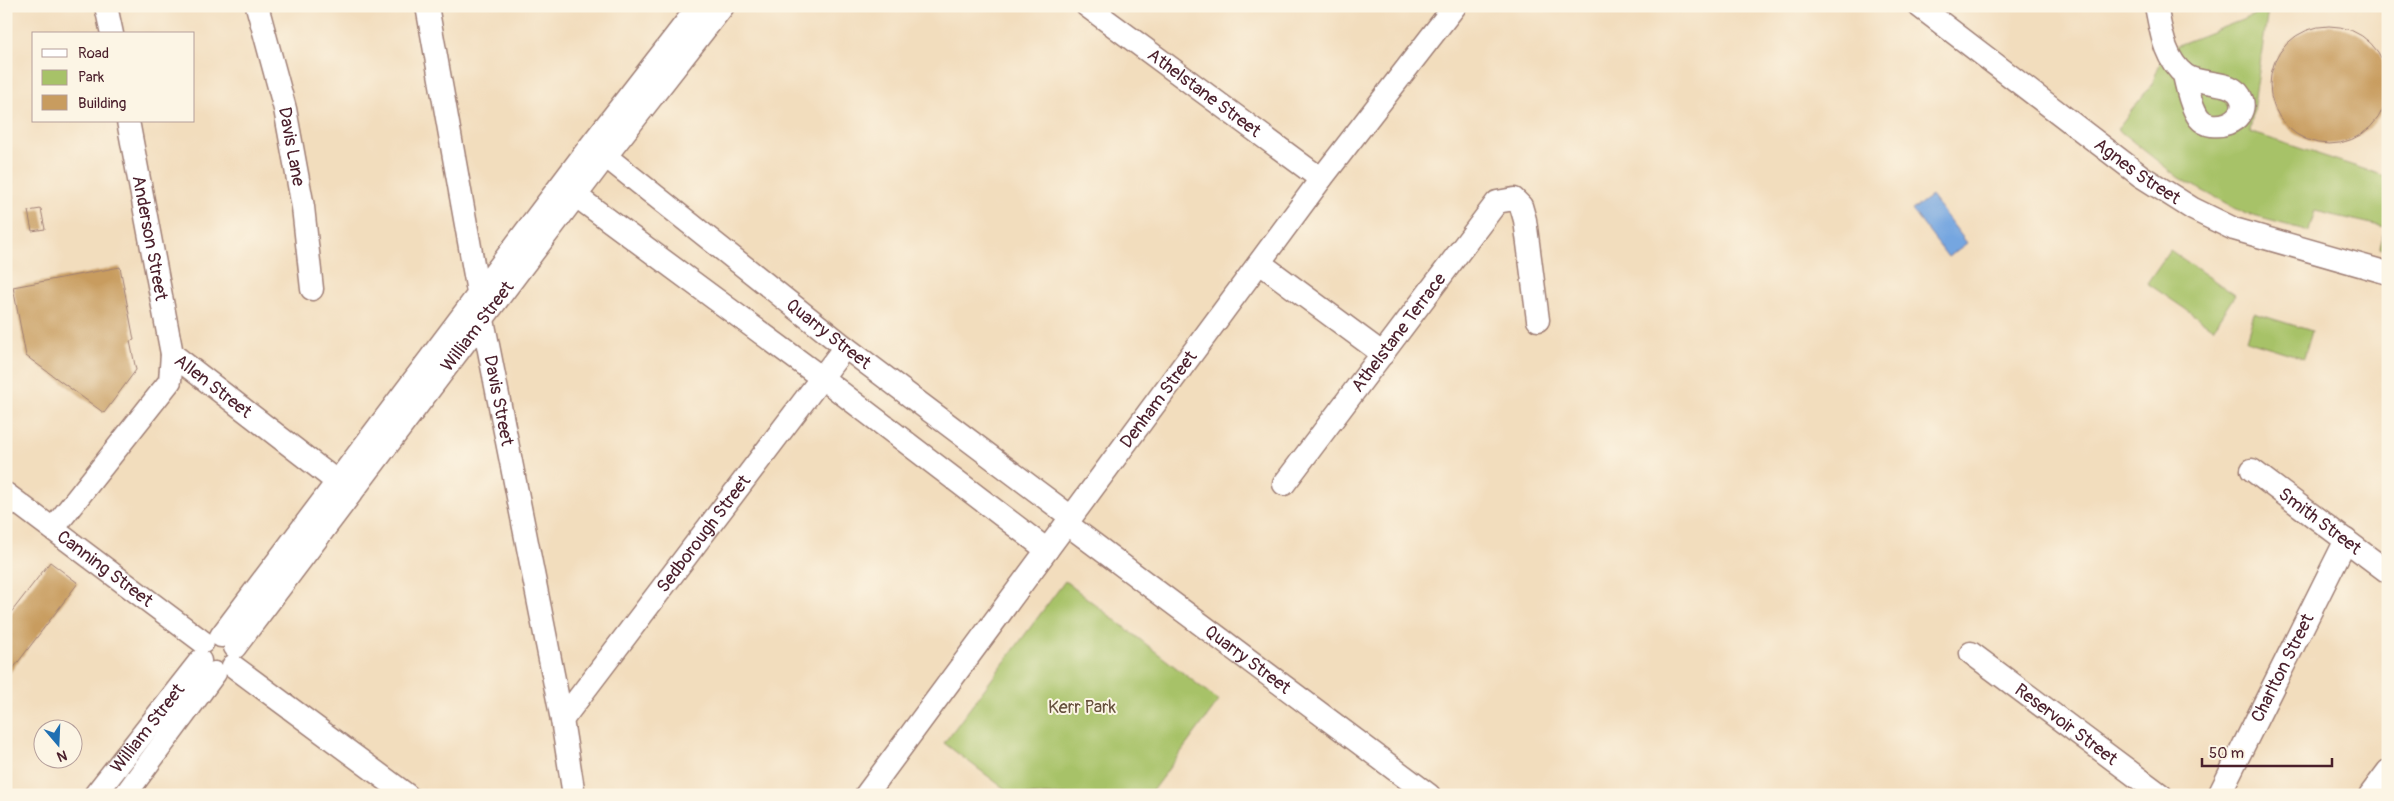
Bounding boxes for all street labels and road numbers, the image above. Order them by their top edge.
street label: Athelstane Street [1143,44,1266,143]
street label: Davis Lane [273,105,310,188]
street label: Agnes Street [2089,133,2185,210]
street label: Anderson Street [127,174,173,303]
street label: Athelstane Terrace [1346,268,1452,397]
street label: William Street [436,276,520,376]
street label: Quarry Street [781,294,876,375]
street label: Denham Street [1115,346,1203,453]
street label: Allen Street [170,349,257,424]
street label: Davis Street [478,353,519,449]
street label: Sedborough Street [652,470,756,597]
street label: Smith Street [2274,483,2366,560]
street label: Canning Street [52,525,158,613]
street label: Charlton Street [2246,609,2320,726]
street label: Quarry Street [1200,620,1296,700]
street label: William Street [106,678,190,778]
street label: Reservoir Street [2010,679,2123,771]

